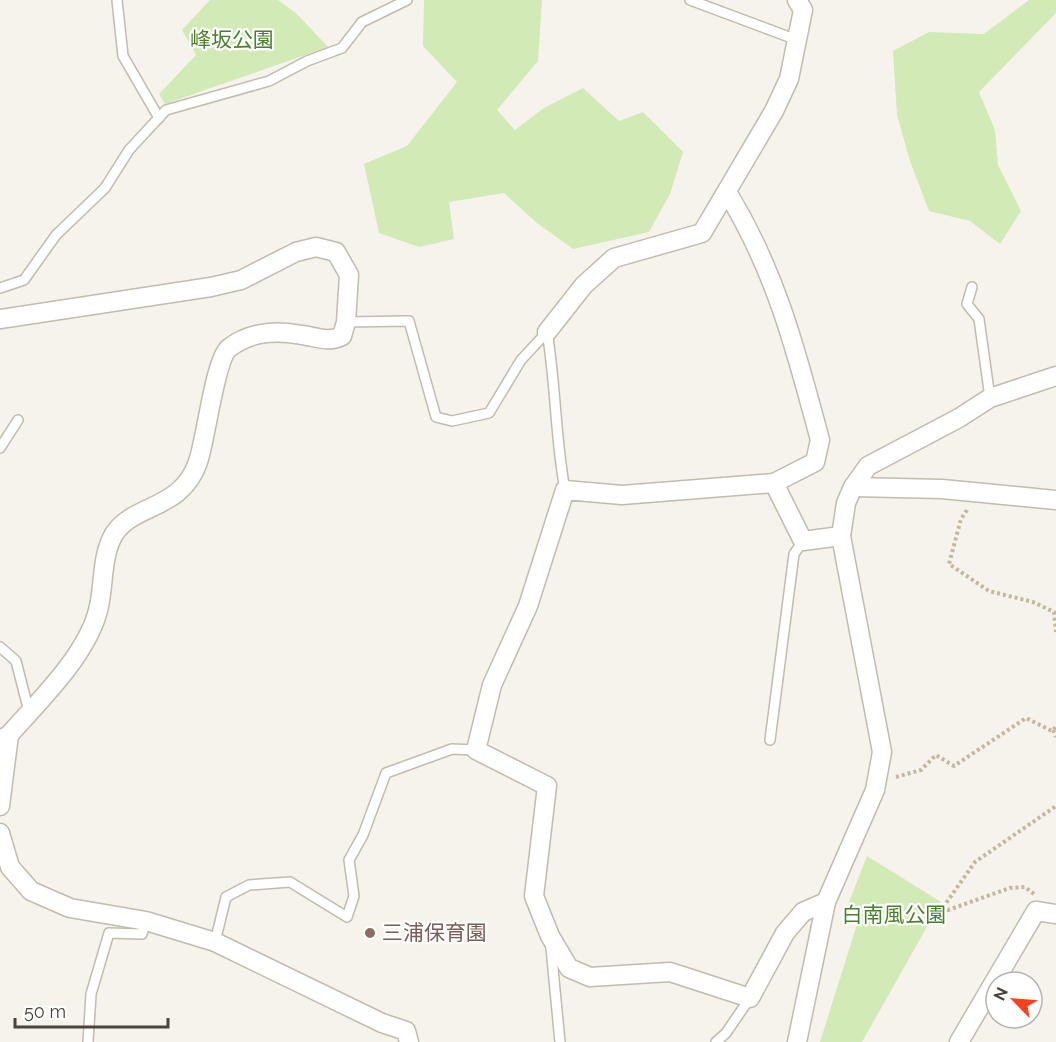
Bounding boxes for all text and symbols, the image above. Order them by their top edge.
park label: 峰坂公園 [190,27,274,52]
park label: 白南風公園 [842,902,947,927]
place label: 三浦保育園 [382,920,487,945]
marker: 三浦保育園 [363,926,377,940]
north arrow [984,970,1044,1030]
text: N [990,984,1012,1003]
scale bar [15,991,168,1029]
text: 50 m [24,1001,66,1022]

